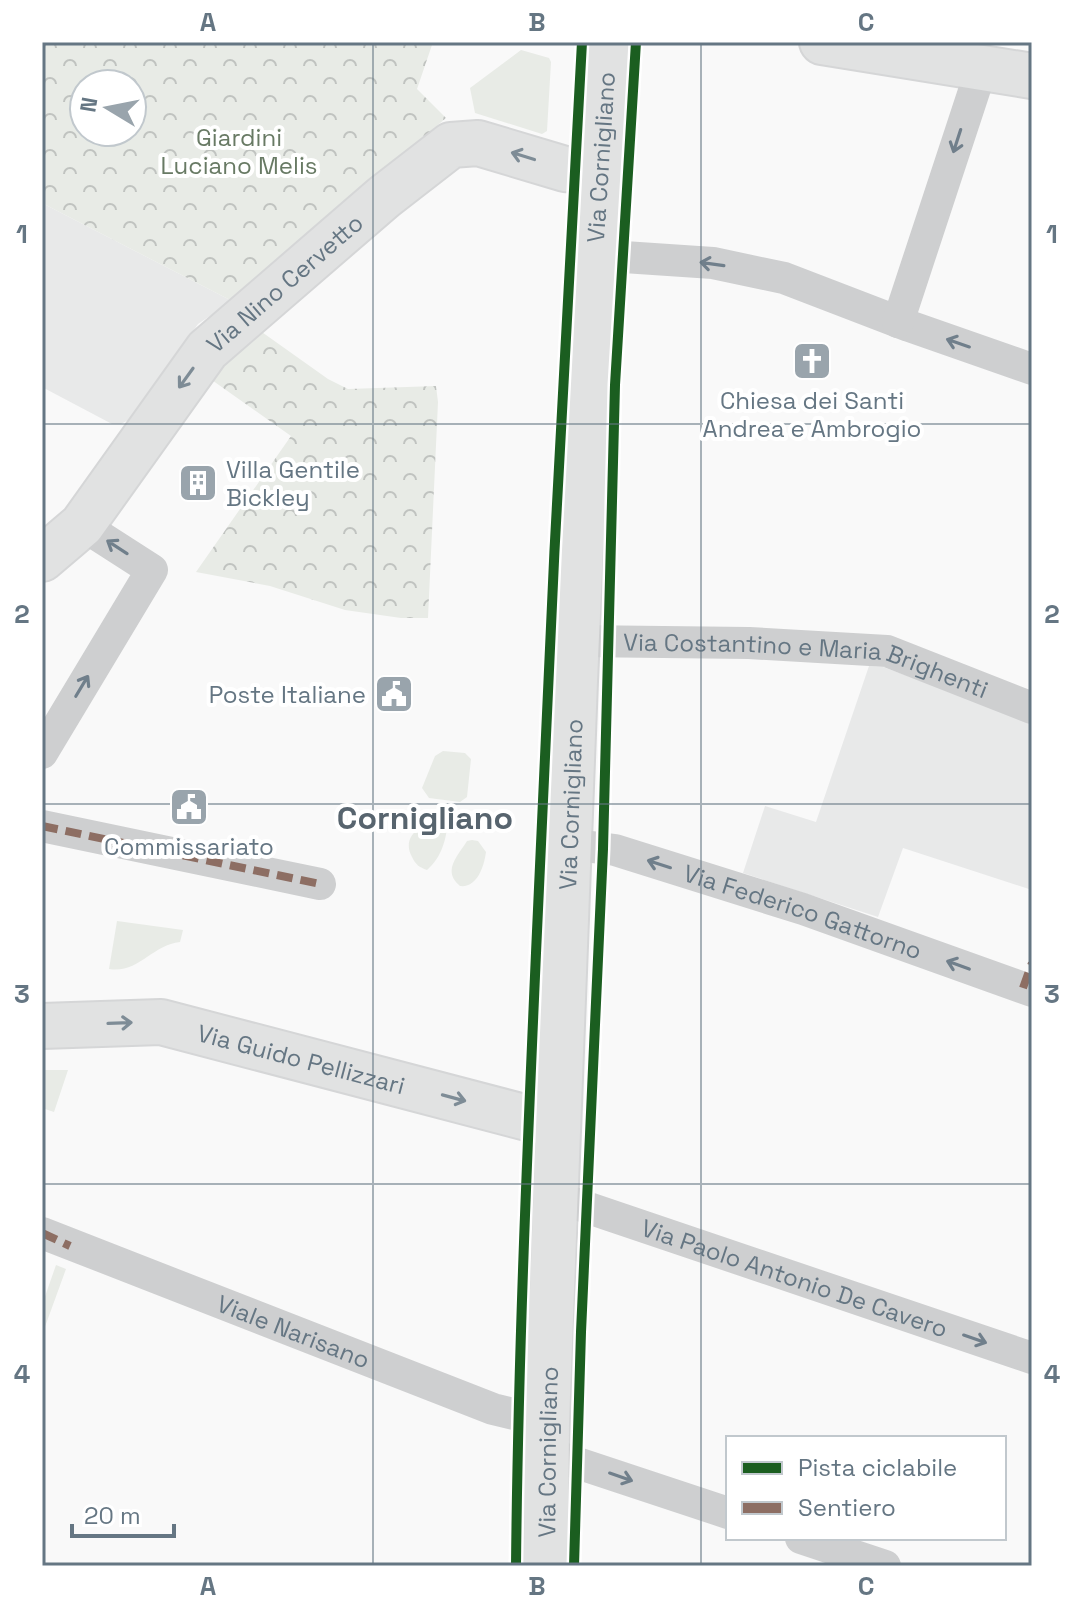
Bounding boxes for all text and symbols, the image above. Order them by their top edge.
text: A [200,5,217,39]
text: B [528,5,546,39]
text: C [858,5,874,39]
north arrow [68,68,148,148]
street label: Via Cornigliano [579,71,622,244]
text: N [73,95,103,114]
park label: Giardini Luciano Melis [161,122,317,181]
one-way arrow [949,128,964,154]
one-way arrow [511,148,536,163]
street label: Via Nino Cervetto [200,207,369,359]
text: 1 [16,217,28,251]
text: 1 [1046,217,1058,251]
one-way arrow [699,256,725,271]
one-way arrow [946,335,971,350]
church icon: Chiesa dei Santi Andrea e Ambrogio [791,340,833,382]
one-way arrow [178,366,194,388]
place label: Chiesa dei Santi Andrea e Ambrogio [703,385,921,444]
place label: Villa Gentile Bickley [226,454,360,513]
building icon: Villa Gentile Bickley [177,462,219,504]
one-way arrow [107,539,129,556]
text: 2 [14,597,30,631]
text: 2 [1044,597,1060,631]
street label: Via Costantino e Maria Brighenti [623,626,993,705]
public building icon: Poste Italiane [373,673,415,715]
one-way arrow [74,675,90,698]
place label: Poste Italiane [209,679,366,710]
street label: Via Cornigliano [552,718,589,891]
public building icon: Commissariato [168,786,210,828]
district label: Cornigliano [337,798,513,838]
place label: Commissariato [104,831,274,862]
one-way arrow [646,856,671,871]
street label: Via Federico Gattorno [680,857,926,966]
one-way arrow [947,957,971,971]
text: 3 [14,977,30,1011]
text: 3 [1044,977,1060,1011]
one-way arrow [106,1015,133,1030]
street label: Via Guido Pellizzari [194,1017,408,1101]
one-way arrow [441,1092,466,1107]
street label: Via Paolo Antonio De Cavero [637,1212,952,1344]
street label: Viale Narisano [213,1287,374,1375]
one-way arrow [962,1332,987,1347]
text: 4 [14,1357,30,1391]
text: 4 [1044,1357,1060,1391]
street label: Via Cornigliano [531,1366,565,1538]
legend [726,1436,1006,1540]
text: Pista ciclabile [798,1452,957,1483]
one-way arrow [608,1471,633,1486]
scale bar [72,1488,174,1538]
text: Sentiero [798,1492,896,1523]
text: 20 m [84,1500,141,1531]
text: A [200,1569,217,1603]
text: B [528,1569,546,1603]
text: C [858,1569,874,1603]

